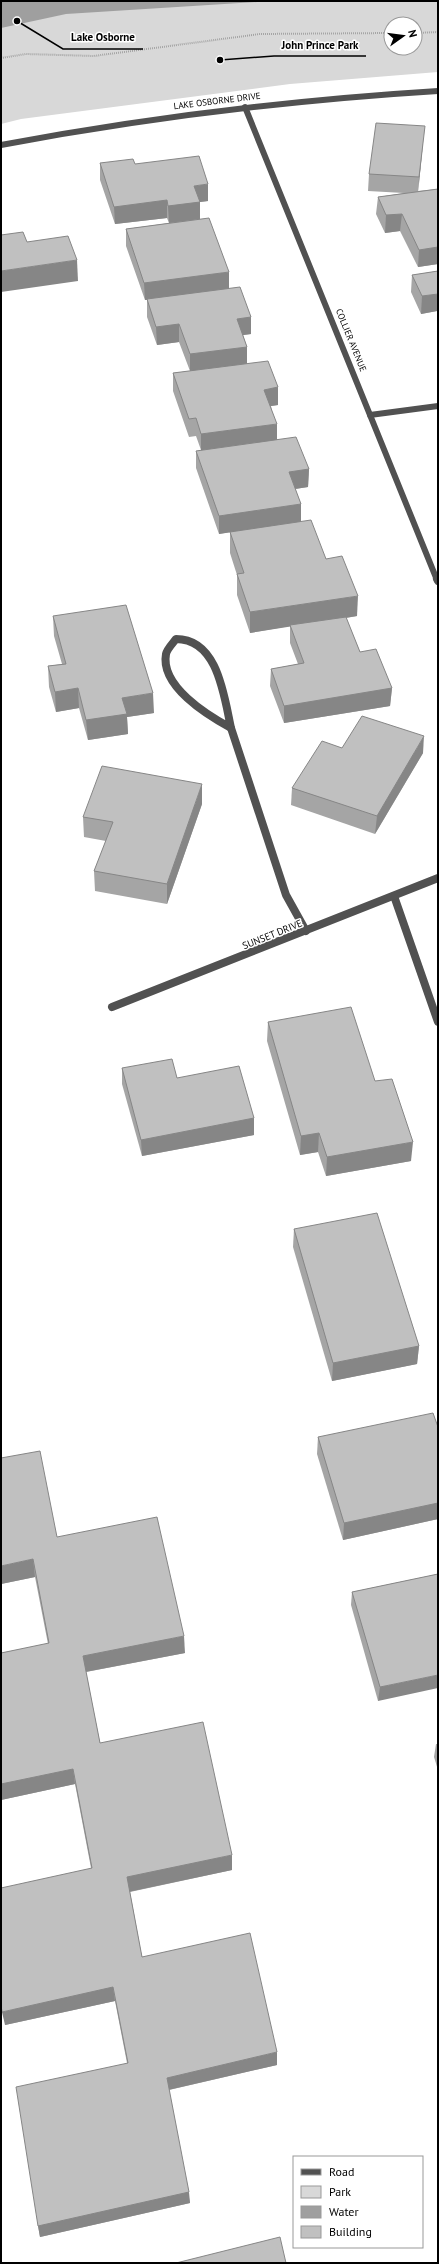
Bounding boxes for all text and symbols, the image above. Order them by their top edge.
north arrow [383,16,423,56]
callout: Lake Osborne [63,26,143,49]
text: N [405,28,420,39]
text: Lake Osborne [71,30,135,44]
callout: John Prince Park [274,33,366,56]
text: John Prince Park [281,38,359,52]
street label: LAKE OSBORNE DRIVE [173,90,261,111]
street label: COLLIER AVENUE [334,307,369,373]
street label: SUNSET DRIVE [240,917,304,952]
legend [293,2156,423,2248]
text: Road [329,2164,354,2179]
text: Park [329,2184,351,2199]
text: Water [329,2204,359,2219]
text: Building [329,2224,372,2239]

